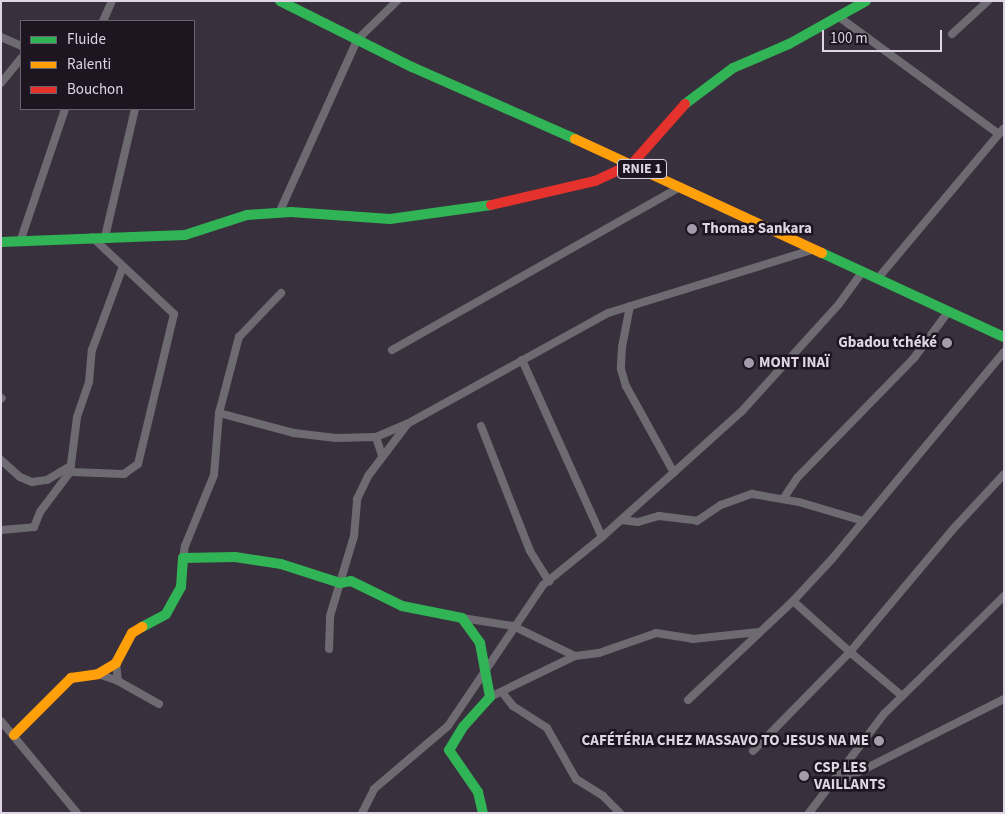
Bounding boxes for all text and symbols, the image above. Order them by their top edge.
legend [20,20,195,110]
scale bar [825,20,945,52]
text: 100 m [830,28,868,49]
text: Fluide [67,29,106,50]
text: Ralenti [67,54,111,75]
text: Bouchon [67,79,123,100]
road number: RNIE 1 [617,157,667,180]
place label: Thomas Sankara [702,220,812,238]
marker: Thomas Sankara [686,223,698,235]
place label: Gbadou tchéké [838,334,937,352]
marker: Gbadou tchéké [941,337,953,349]
place label: MONT INAÏ [759,354,830,372]
marker: MONT INAÏ [743,357,755,369]
place label: CAFÉTÉRIA CHEZ MASSAVO TO JESUS NA ME [582,732,869,750]
marker: CAFÉTÉRIA CHEZ MASSAVO TO JESUS NA ME [873,735,885,747]
place label: CSP LES VAILLANTS [814,758,885,793]
marker: CSP LES VAILLANTS [798,770,810,782]

